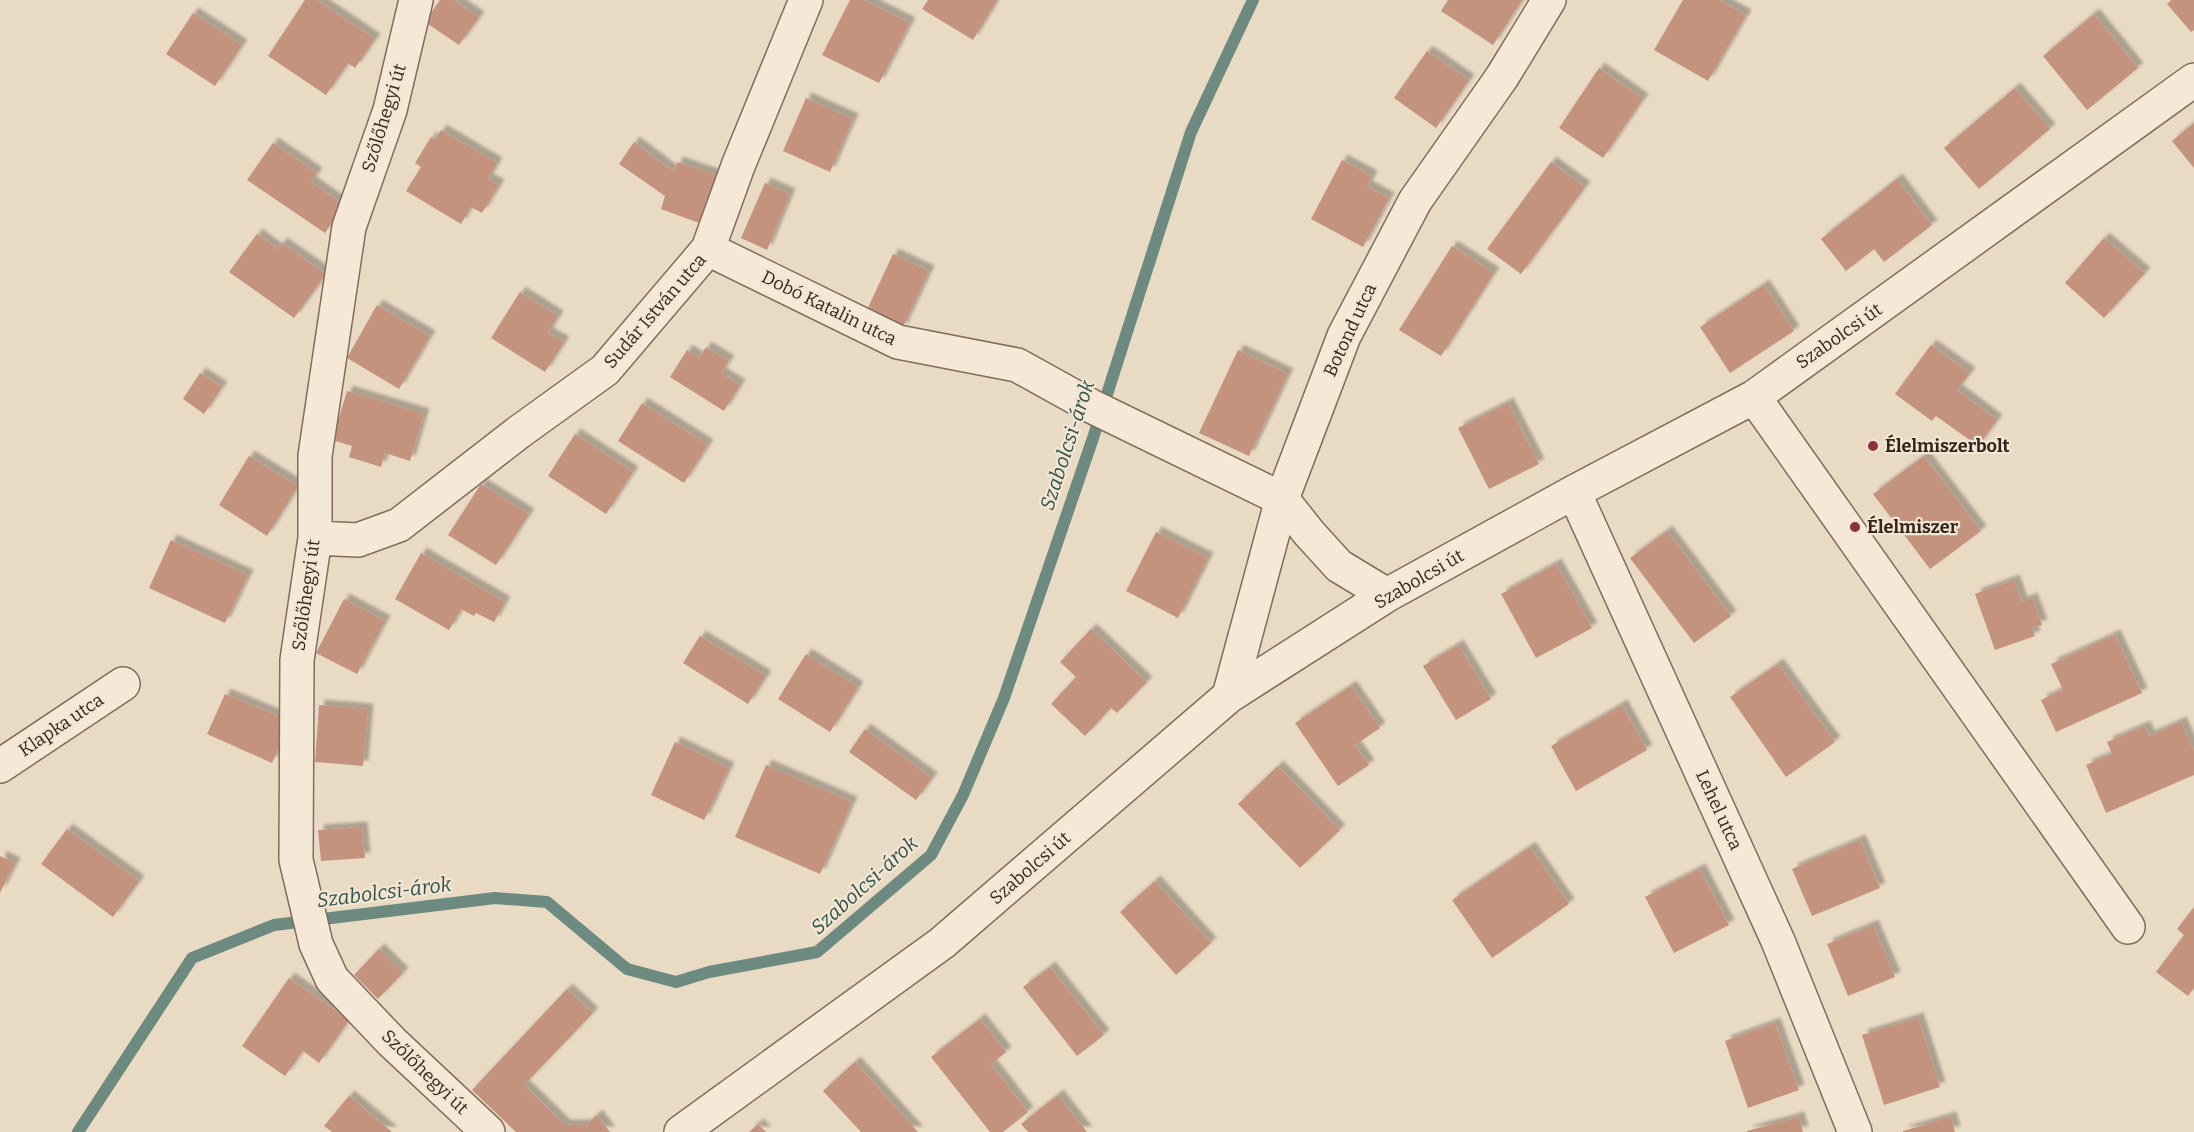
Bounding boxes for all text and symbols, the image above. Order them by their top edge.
street label: Szőlőhegyi út [357,61,411,175]
street label: Sudár István utca [599,249,711,373]
street label: Dobó Katalin utca [758,266,900,350]
street label: Botond utca [1319,280,1381,380]
street label: Szabolcsi út [1792,298,1887,374]
water label: Szabolcsi-árok [1035,377,1099,513]
place label: Élelmiszerbolt [1885,434,2010,457]
marker: Élelmiszerbolt [1866,439,1880,453]
place label: Élelmiszer [1867,515,1959,538]
marker: Élelmiszer [1848,520,1862,534]
street label: Szőlőhegyi út [287,537,325,652]
street label: Szabolcsi út [1370,544,1468,613]
street label: Klapka utca [14,689,108,761]
street label: Lehel utca [1691,767,1747,854]
street label: Szabolcsi út [985,827,1075,909]
water label: Szabolcsi-árok [806,831,922,939]
water label: Szabolcsi-árok [315,872,453,912]
street label: Szőlőhegyi út [377,1025,473,1119]

